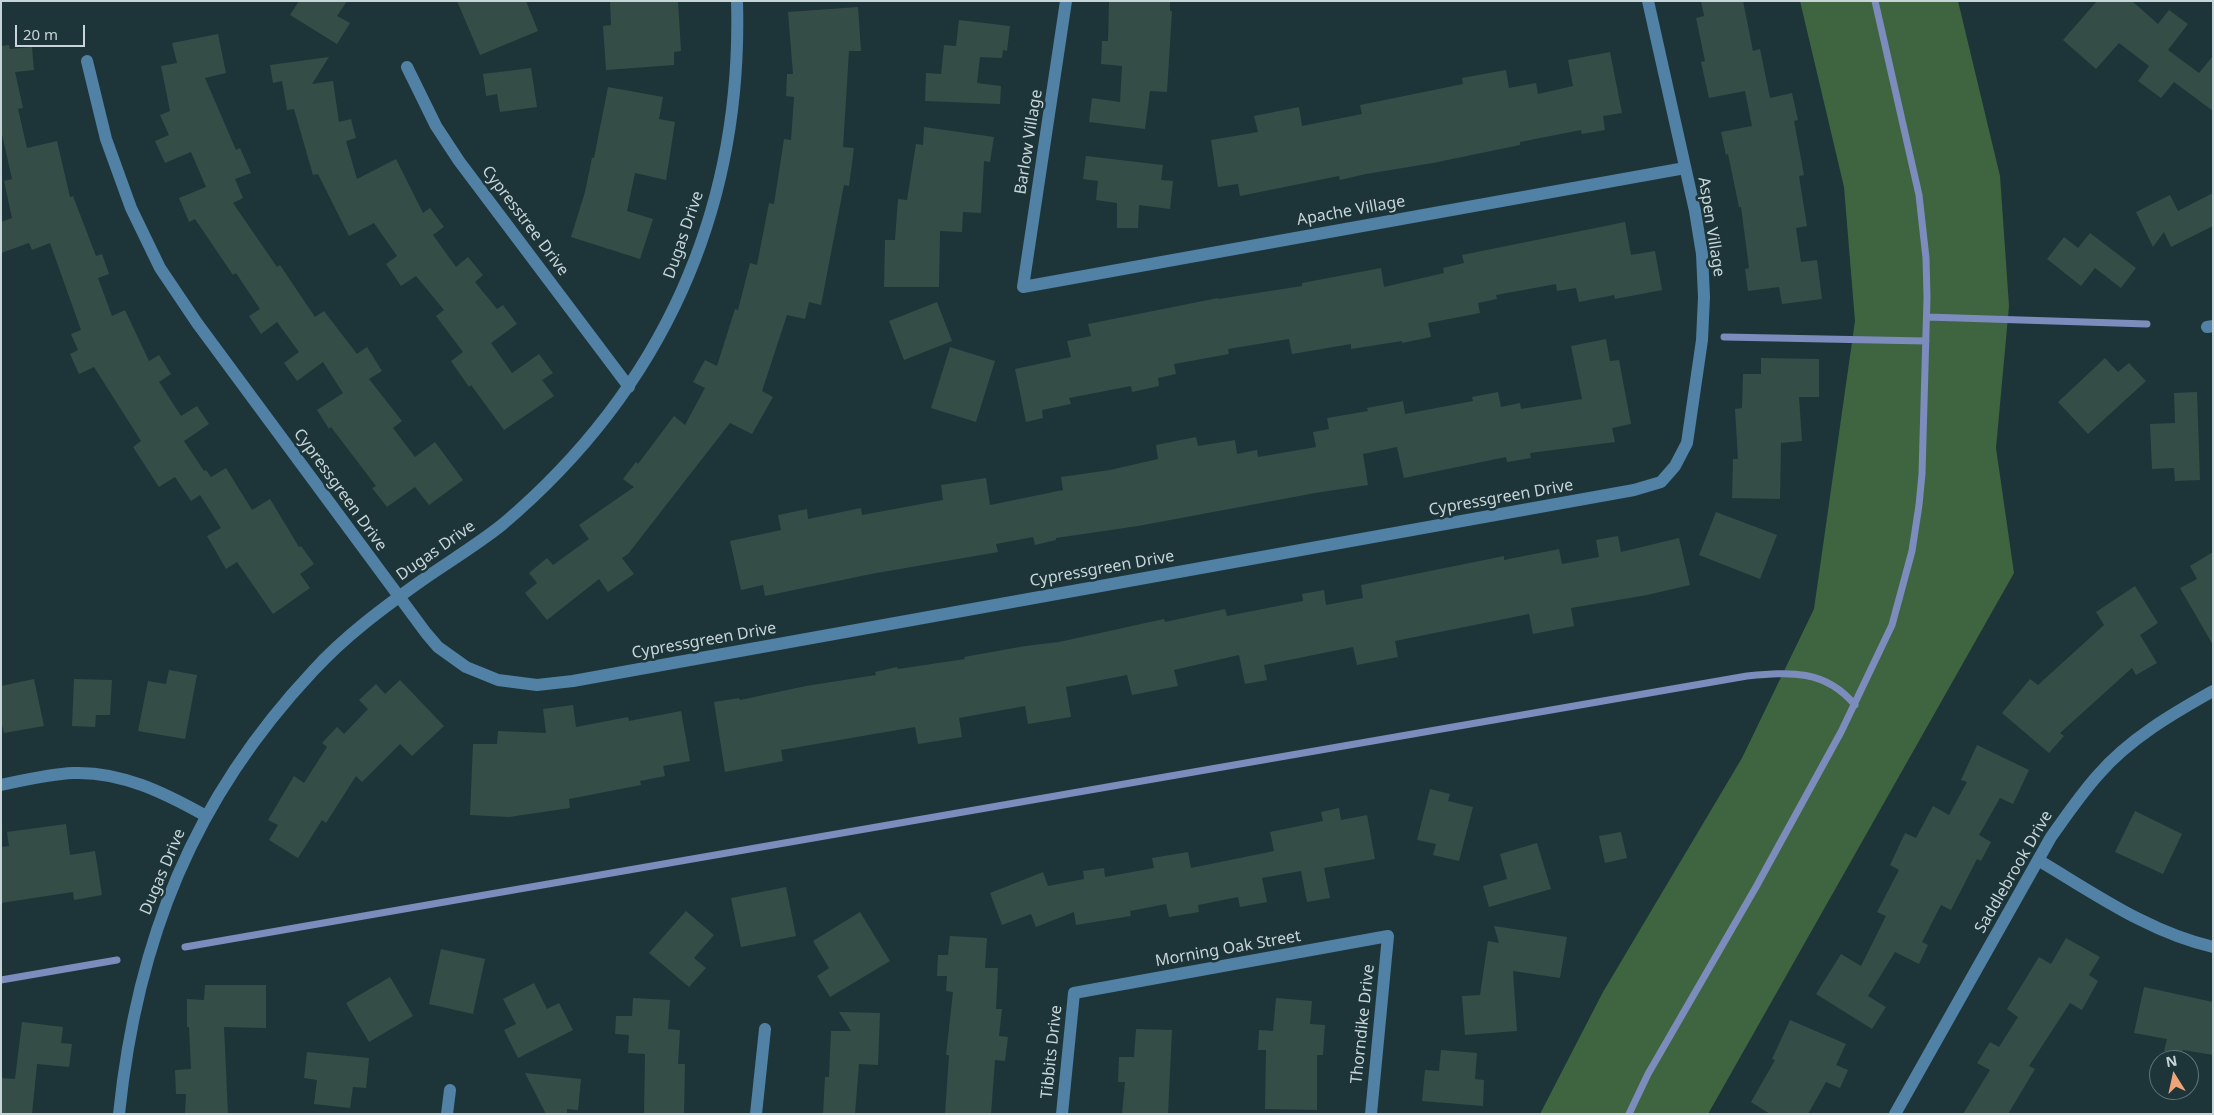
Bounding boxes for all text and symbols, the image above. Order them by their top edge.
scale bar [18,15,88,47]
text: 20 m [23,24,58,44]
street label: Barlow Village [1011,88,1047,196]
street label: Cypresstree Drive [477,162,573,280]
street label: Aspen Village [1694,176,1728,278]
street label: Dugas Drive [660,188,708,282]
street label: Apache Village [1295,192,1407,230]
street label: Cypressgreen Drive [289,425,391,555]
street label: Cypressgreen Drive [1427,476,1575,520]
street label: Dugas Drive [393,517,479,585]
street label: Cypressgreen Drive [1028,547,1176,591]
street label: Cypressgreen Drive [630,619,778,663]
street label: Saddlebrook Drive [1971,807,2057,937]
street label: Dugas Drive [136,826,190,918]
street label: Morning Oak Street [1154,927,1302,971]
street label: Thorndike Drive [1347,963,1379,1085]
street label: Tibbits Drive [1038,1004,1066,1100]
north arrow [2149,1050,2199,1100]
text: N [2164,1050,2179,1071]

